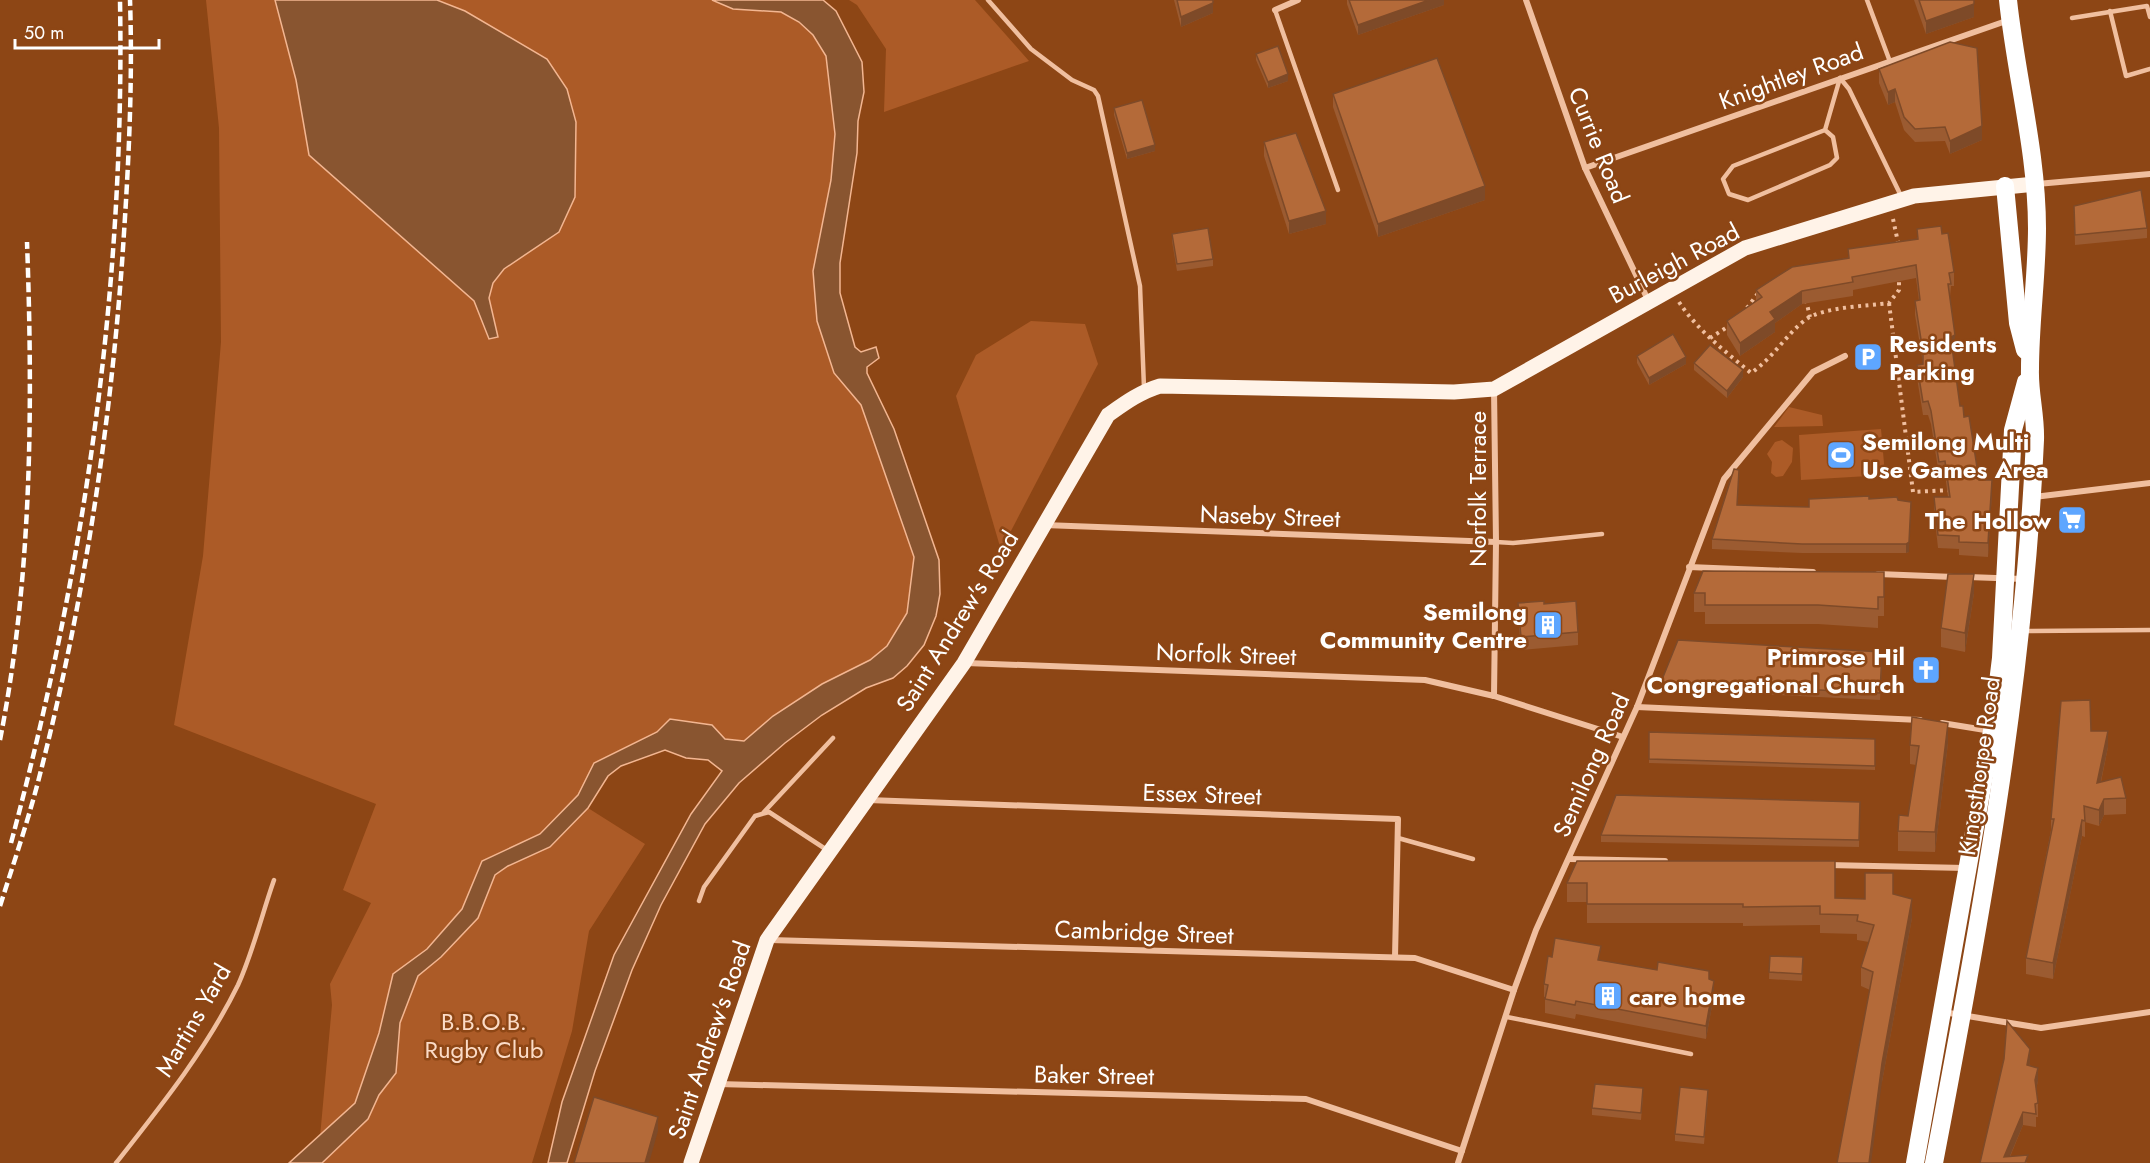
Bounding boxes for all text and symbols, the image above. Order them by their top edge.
scale bar [15,12,159,50]
text: 50 m [24,20,64,46]
street label: Knightley Road [1714,34,1868,118]
street label: Currie Road [1560,81,1638,209]
street label: Burleigh Road [1602,214,1746,312]
place label: Residents Parking [1889,326,1997,389]
parking icon: Residents Parking [1852,341,1884,373]
street label: Norfolk Terrace [1460,411,1495,567]
place label: Semilong Multi Use Games Area [1862,424,2049,487]
sports icon: Semilong Multi Use Games Area [1825,439,1857,471]
street label: Naseby Street [1199,496,1341,536]
place label: The Hollow [1925,503,2052,538]
supermarket icon: The Hollow [2056,504,2088,536]
street label: Saint Andrew's Road [887,524,1027,718]
place label: Semilong Community Centre [1320,594,1527,657]
building icon: Semilong Community Centre [1532,609,1564,641]
street label: Norfolk Street [1155,634,1297,674]
place label: Primrose Hil Congregational Church [1647,639,1905,702]
church icon: Primrose Hil Congregational Church [1910,654,1942,686]
street label: Kingsthorpe Road [1949,674,2009,858]
street label: Semilong Road [1544,687,1638,843]
street label: Essex Street [1142,774,1262,814]
street label: Cambridge Street [1054,911,1234,953]
street label: Saint Andrew's Road [659,936,759,1144]
street label: Martins Yard [147,957,239,1083]
place label: care home [1629,979,1746,1014]
building icon: care home [1592,980,1624,1012]
park label: B.B.O.B. Rugby Club [424,1004,544,1067]
street label: Baker Street [1034,1056,1155,1094]

